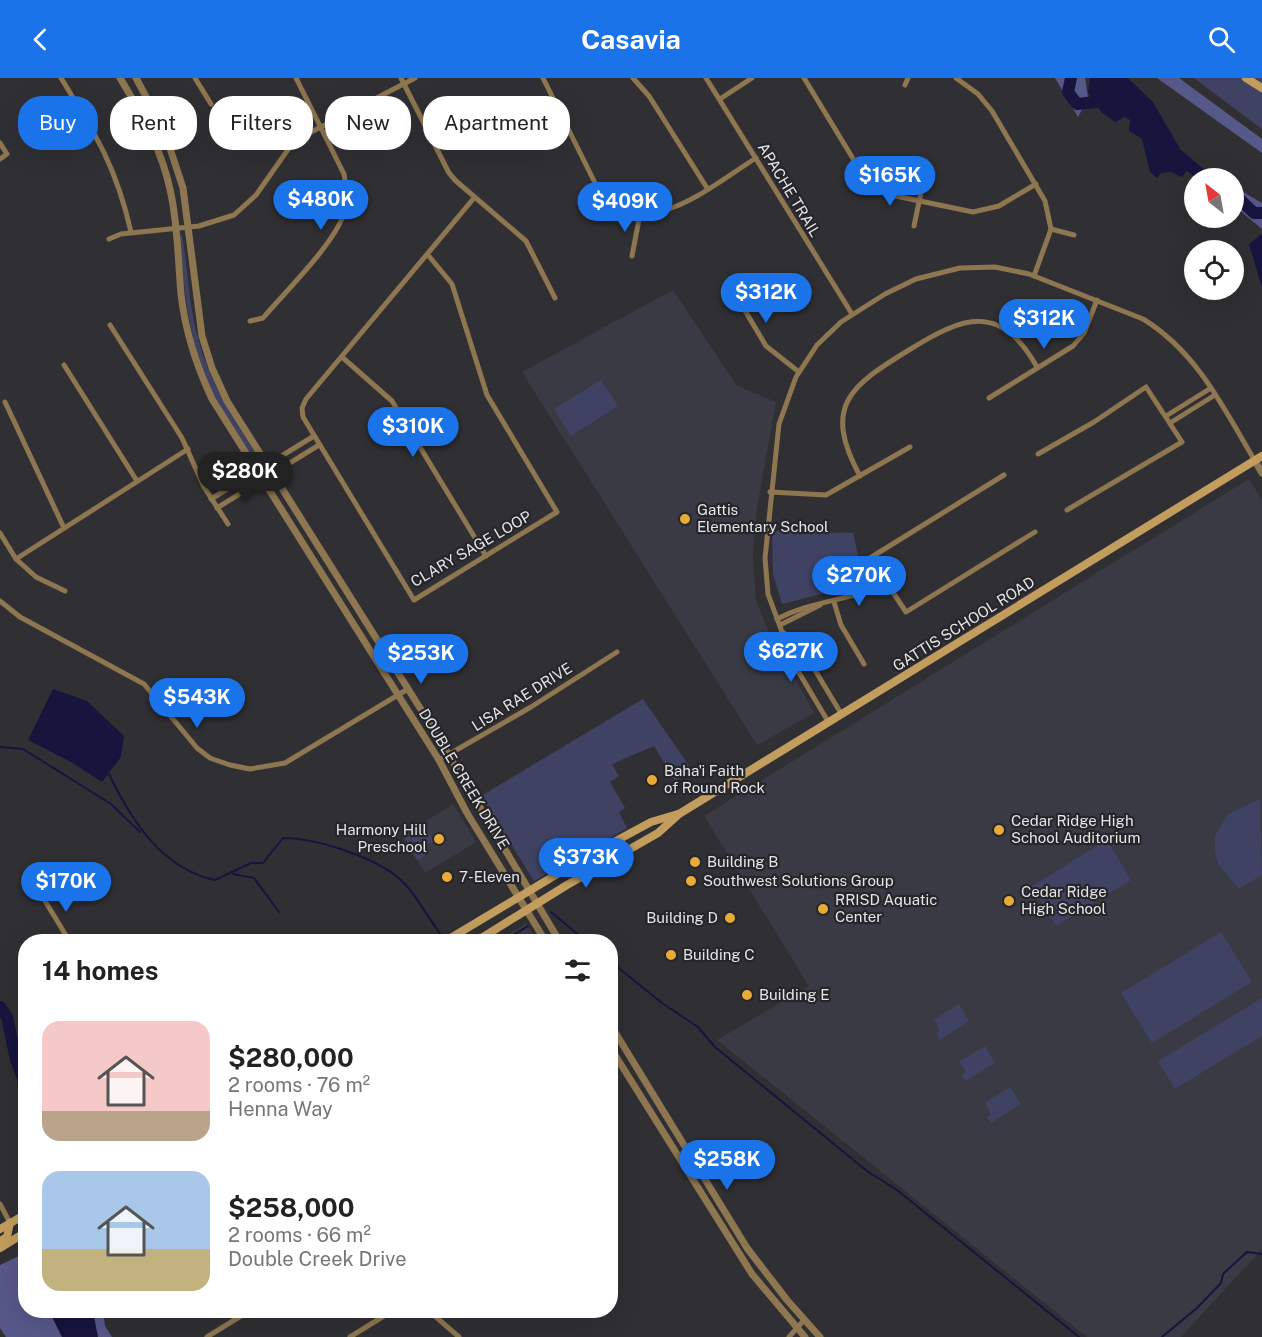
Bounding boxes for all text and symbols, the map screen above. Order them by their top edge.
icon: back [24,23,57,56]
text: Casavia [581,23,681,55]
icon: search [1205,23,1238,56]
chip: Buy [18,96,98,150]
chip: Rent [110,96,197,150]
chip: Filters [209,96,313,150]
chip: New [325,96,411,150]
chip: Apartment [423,96,570,150]
street label: APACHE TRAIL [755,140,824,240]
pin: $165K [848,156,932,207]
text: $165K [858,163,922,187]
north arrow [1184,168,1244,228]
map controls [1184,168,1244,300]
pin: $480K [279,180,363,231]
pin: $409K [583,182,667,233]
text: $480K [287,187,355,211]
text: $409K [591,189,659,213]
button: locate [1184,240,1244,300]
pin: $312K [724,273,808,324]
text: $312K [735,280,797,304]
pin: $312K [1002,299,1086,350]
text: $312K [1013,306,1075,330]
pin: $310K [371,407,455,458]
text: $310K [382,414,444,438]
pin: $280K [203,452,287,503]
text: $280K [212,459,278,483]
place label: Gattis Elementary School [697,501,829,535]
street label: CLARY SAGE LOOP [408,507,534,590]
marker: Gattis Elementary School [678,512,692,526]
pin: $270K [817,556,901,607]
text: $270K [826,563,892,587]
street label: GATTIS SCHOOL ROAD [890,573,1038,674]
pin: $627K [749,632,833,683]
pin: $253K [379,634,463,685]
text: $627K [758,639,824,663]
text: $253K [387,641,455,665]
street label: LISA RAE DRIVE [468,659,575,734]
pin: $543K [155,678,239,729]
text: $543K [163,685,231,709]
street label: DOUBLE CREEK DRIVE [416,705,513,852]
place label: Baha'i Faith of Round Rock [664,762,765,796]
marker: Baha'i Faith of Round Rock [645,773,659,787]
place label: Cedar Ridge High School Auditorium [1011,812,1140,846]
place label: Harmony Hill Preschool [336,821,427,855]
marker: Cedar Ridge High School Auditorium [992,823,1006,837]
marker: Harmony Hill Preschool [432,832,446,846]
pin: $373K [544,838,628,889]
text: $373K [553,845,619,869]
place label: Building B [707,853,778,870]
marker: Building B [688,855,702,869]
pin: $170K [24,862,108,913]
place label: 7-Eleven [459,868,520,885]
text: $170K [35,869,97,893]
marker: 7-Eleven [440,870,454,884]
place label: Southwest Solutions Group [703,872,894,889]
marker: Southwest Solutions Group [684,874,698,888]
place label: Cedar Ridge High School [1021,883,1107,917]
place label: RRISD Aquatic Center [835,891,937,925]
marker: Cedar Ridge High School [1002,894,1016,908]
marker: RRISD Aquatic Center [816,902,830,916]
place label: Building D [646,909,718,926]
marker: Building D [723,911,737,925]
place label: Building C [683,946,755,963]
marker: Building C [664,948,678,962]
icon: filters [561,954,594,987]
text: 14 homes [42,955,158,986]
place label: Building E [759,986,830,1003]
marker: Building E [740,988,754,1002]
text: $280,000 [228,1042,354,1073]
icon: home [90,1045,162,1117]
text: 2 rooms · 76 m² [228,1073,370,1097]
text: Henna Way [228,1097,333,1121]
pin: $258K [685,1140,769,1191]
text: $258K [693,1147,761,1171]
text: $258,000 [228,1192,355,1223]
icon: home [90,1195,162,1267]
text: 2 rooms · 66 m² [228,1223,371,1247]
text: Double Creek Drive [228,1247,406,1271]

